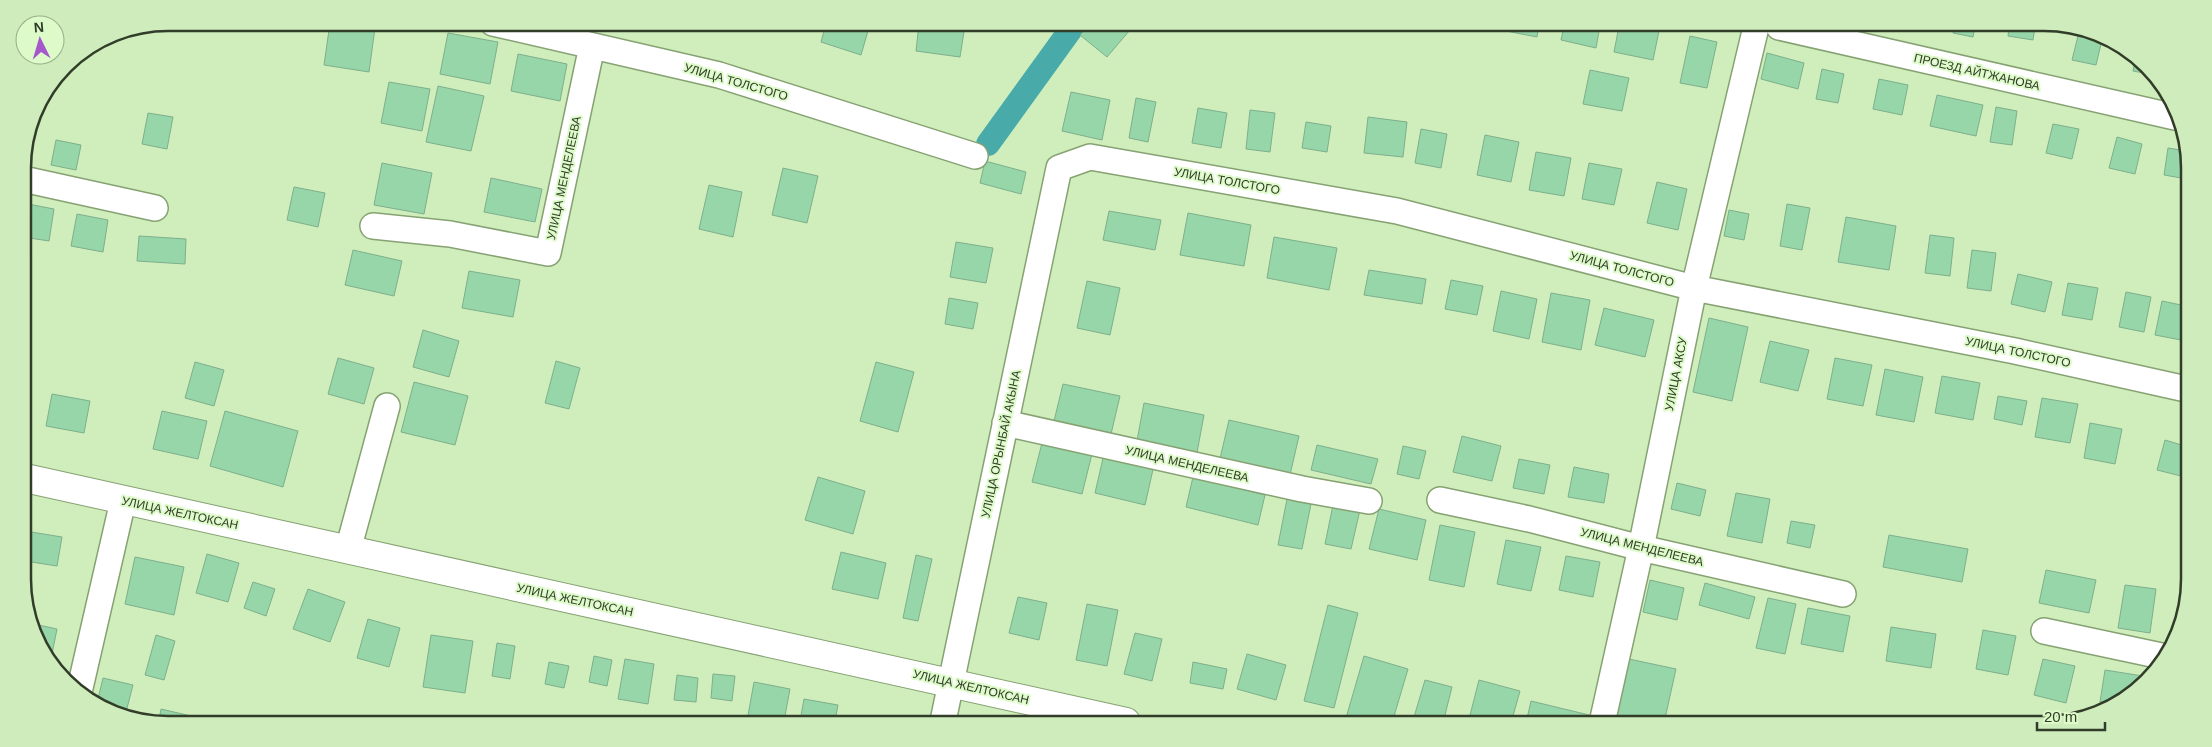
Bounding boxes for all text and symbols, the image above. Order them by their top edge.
north arrow [15,15,65,65]
text: N [33,19,45,35]
street label: ПРОЕЗД АЙТЖАНОВА [1913,50,2042,93]
street label: УЛИЦА ТОЛСТОГО [682,60,790,104]
street label: УЛИЦА МЕНДЕЛЕЕВА [544,115,584,241]
street label: УЛИЦА ТОЛСТОГО [1173,165,1281,197]
street label: УЛИЦА ТОЛСТОГО [1568,248,1676,290]
street label: УЛИЦА ТОЛСТОГО [1964,334,2072,370]
street label: УЛИЦА АКСУ [1662,336,1690,412]
street label: УЛИЦА ОРЫНБАЙ АКЫНА [978,369,1023,519]
street label: УЛИЦА МЕНДЕЛЕЕВА [1124,443,1250,485]
street label: УЛИЦА ЖЕЛТОКСАН [120,494,240,532]
street label: УЛИЦА МЕНДЕЛЕЕВА [1579,525,1705,569]
street label: УЛИЦА ЖЕЛТОКСАН [515,581,635,619]
street label: УЛИЦА ЖЕЛТОКСАН [911,667,1031,707]
scale bar [2037,700,2104,732]
text: 20 m [2044,708,2077,725]

